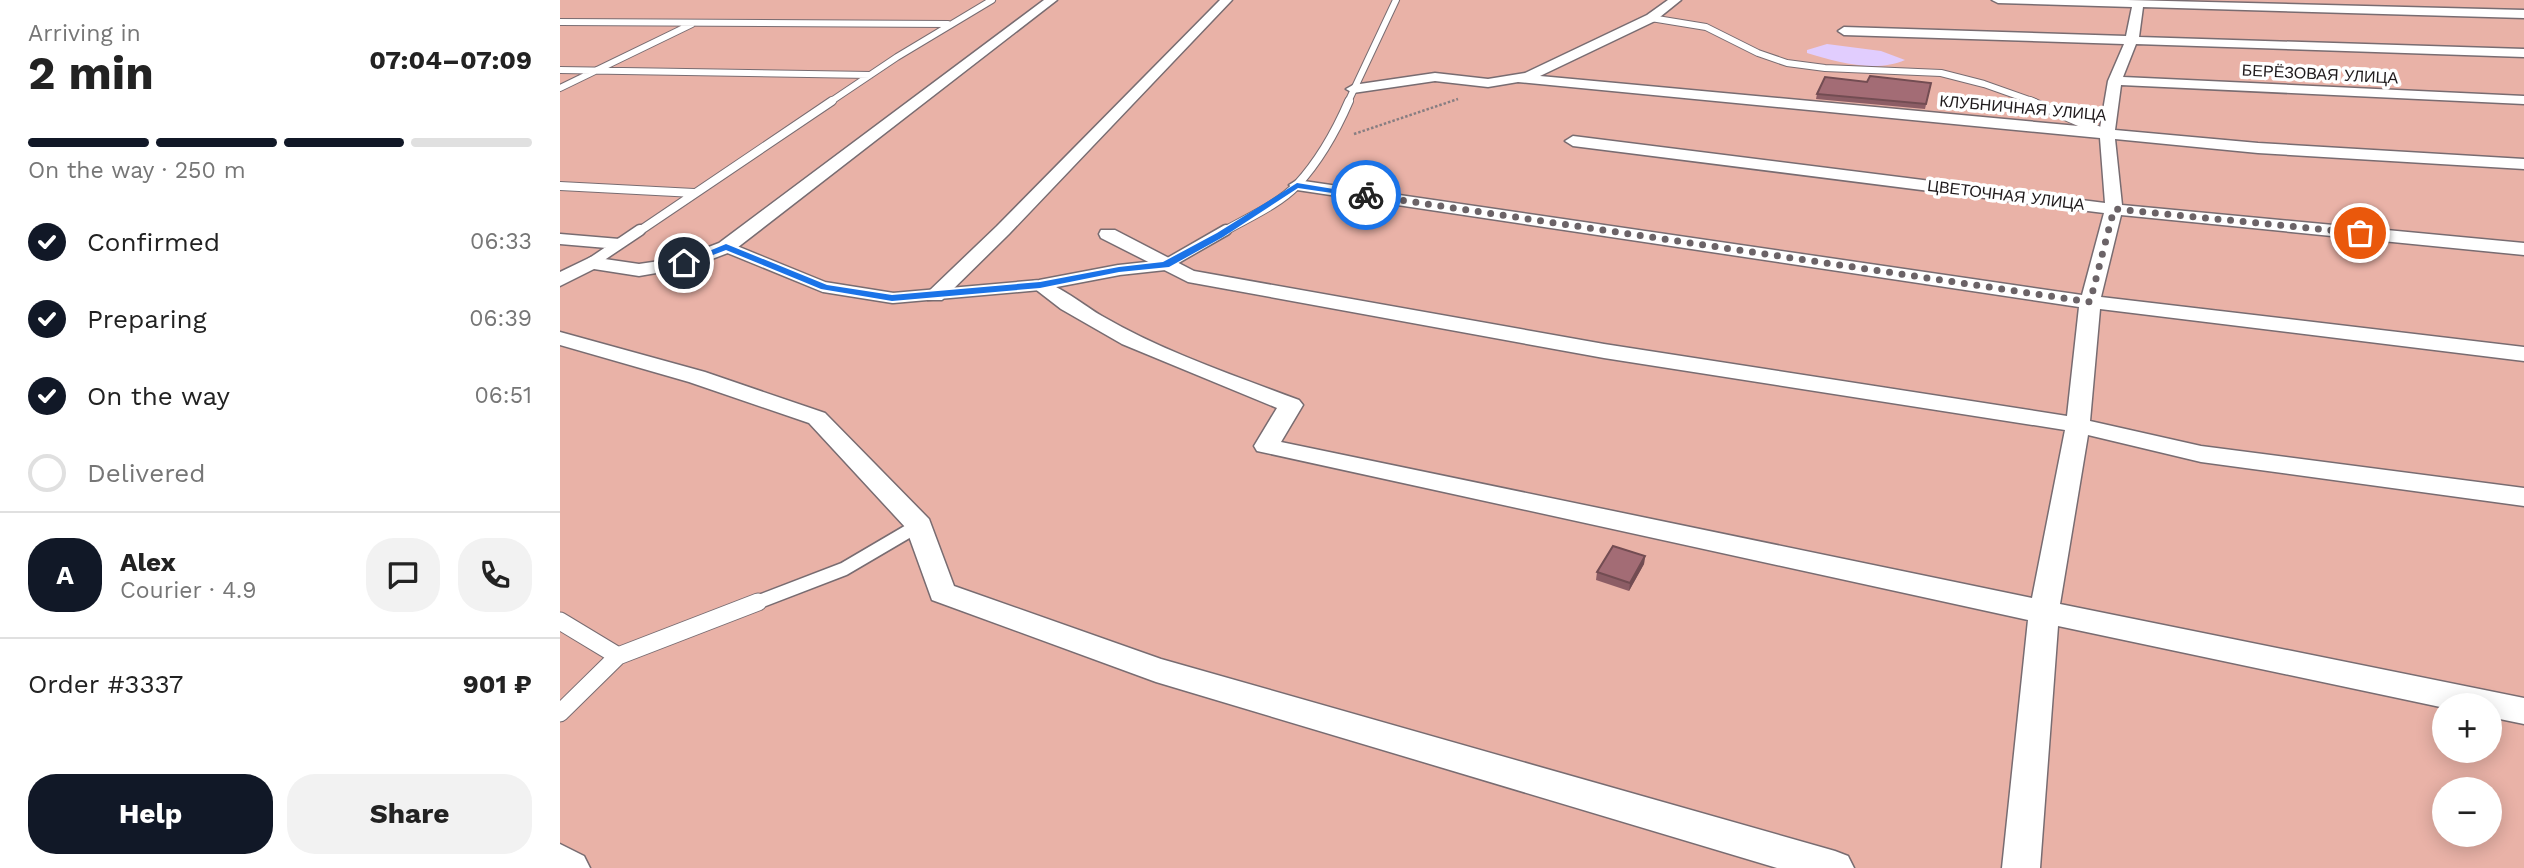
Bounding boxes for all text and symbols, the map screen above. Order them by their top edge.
text: Arriving in [28,20,141,47]
text: 07:04–07:09 [369,45,532,75]
text: 2 min [28,46,154,100]
street label: БЕРЁЗОВАЯ УЛИЦА [2241,60,2399,88]
street label: КЛУБНИЧНАЯ УЛИЦА [1939,91,2108,125]
text: On the way · 250 m [28,157,246,184]
courier [1331,160,1401,230]
icon: bike [1347,176,1385,214]
street label: ЦВЕТОЧНАЯ УЛИЦА [1926,176,2086,214]
pin [2330,203,2390,263]
icon: bag [2341,214,2379,252]
icon: check [28,223,66,261]
text: Confirmed [87,227,220,257]
text: 06:33 [470,228,532,255]
pin [654,233,714,293]
icon: home [665,244,703,282]
icon: check [28,300,66,338]
text: Preparing [87,304,207,334]
text: 06:39 [469,305,532,332]
icon: check [28,377,66,415]
text: On the way [87,381,230,411]
text: 06:51 [475,382,532,409]
text: Delivered [87,458,206,488]
button: chat [366,538,440,612]
button: phone [458,538,532,612]
text: Alex [120,547,176,577]
text: A [56,560,74,590]
text: Courier · 4.9 [120,577,256,604]
text: Order #3337 [28,669,183,699]
text: 901 ₽ [463,669,532,699]
map controls [2432,693,2502,847]
button: + [2432,693,2502,763]
button: Help [28,774,273,854]
button: Share [287,774,532,854]
button: − [2432,777,2502,847]

